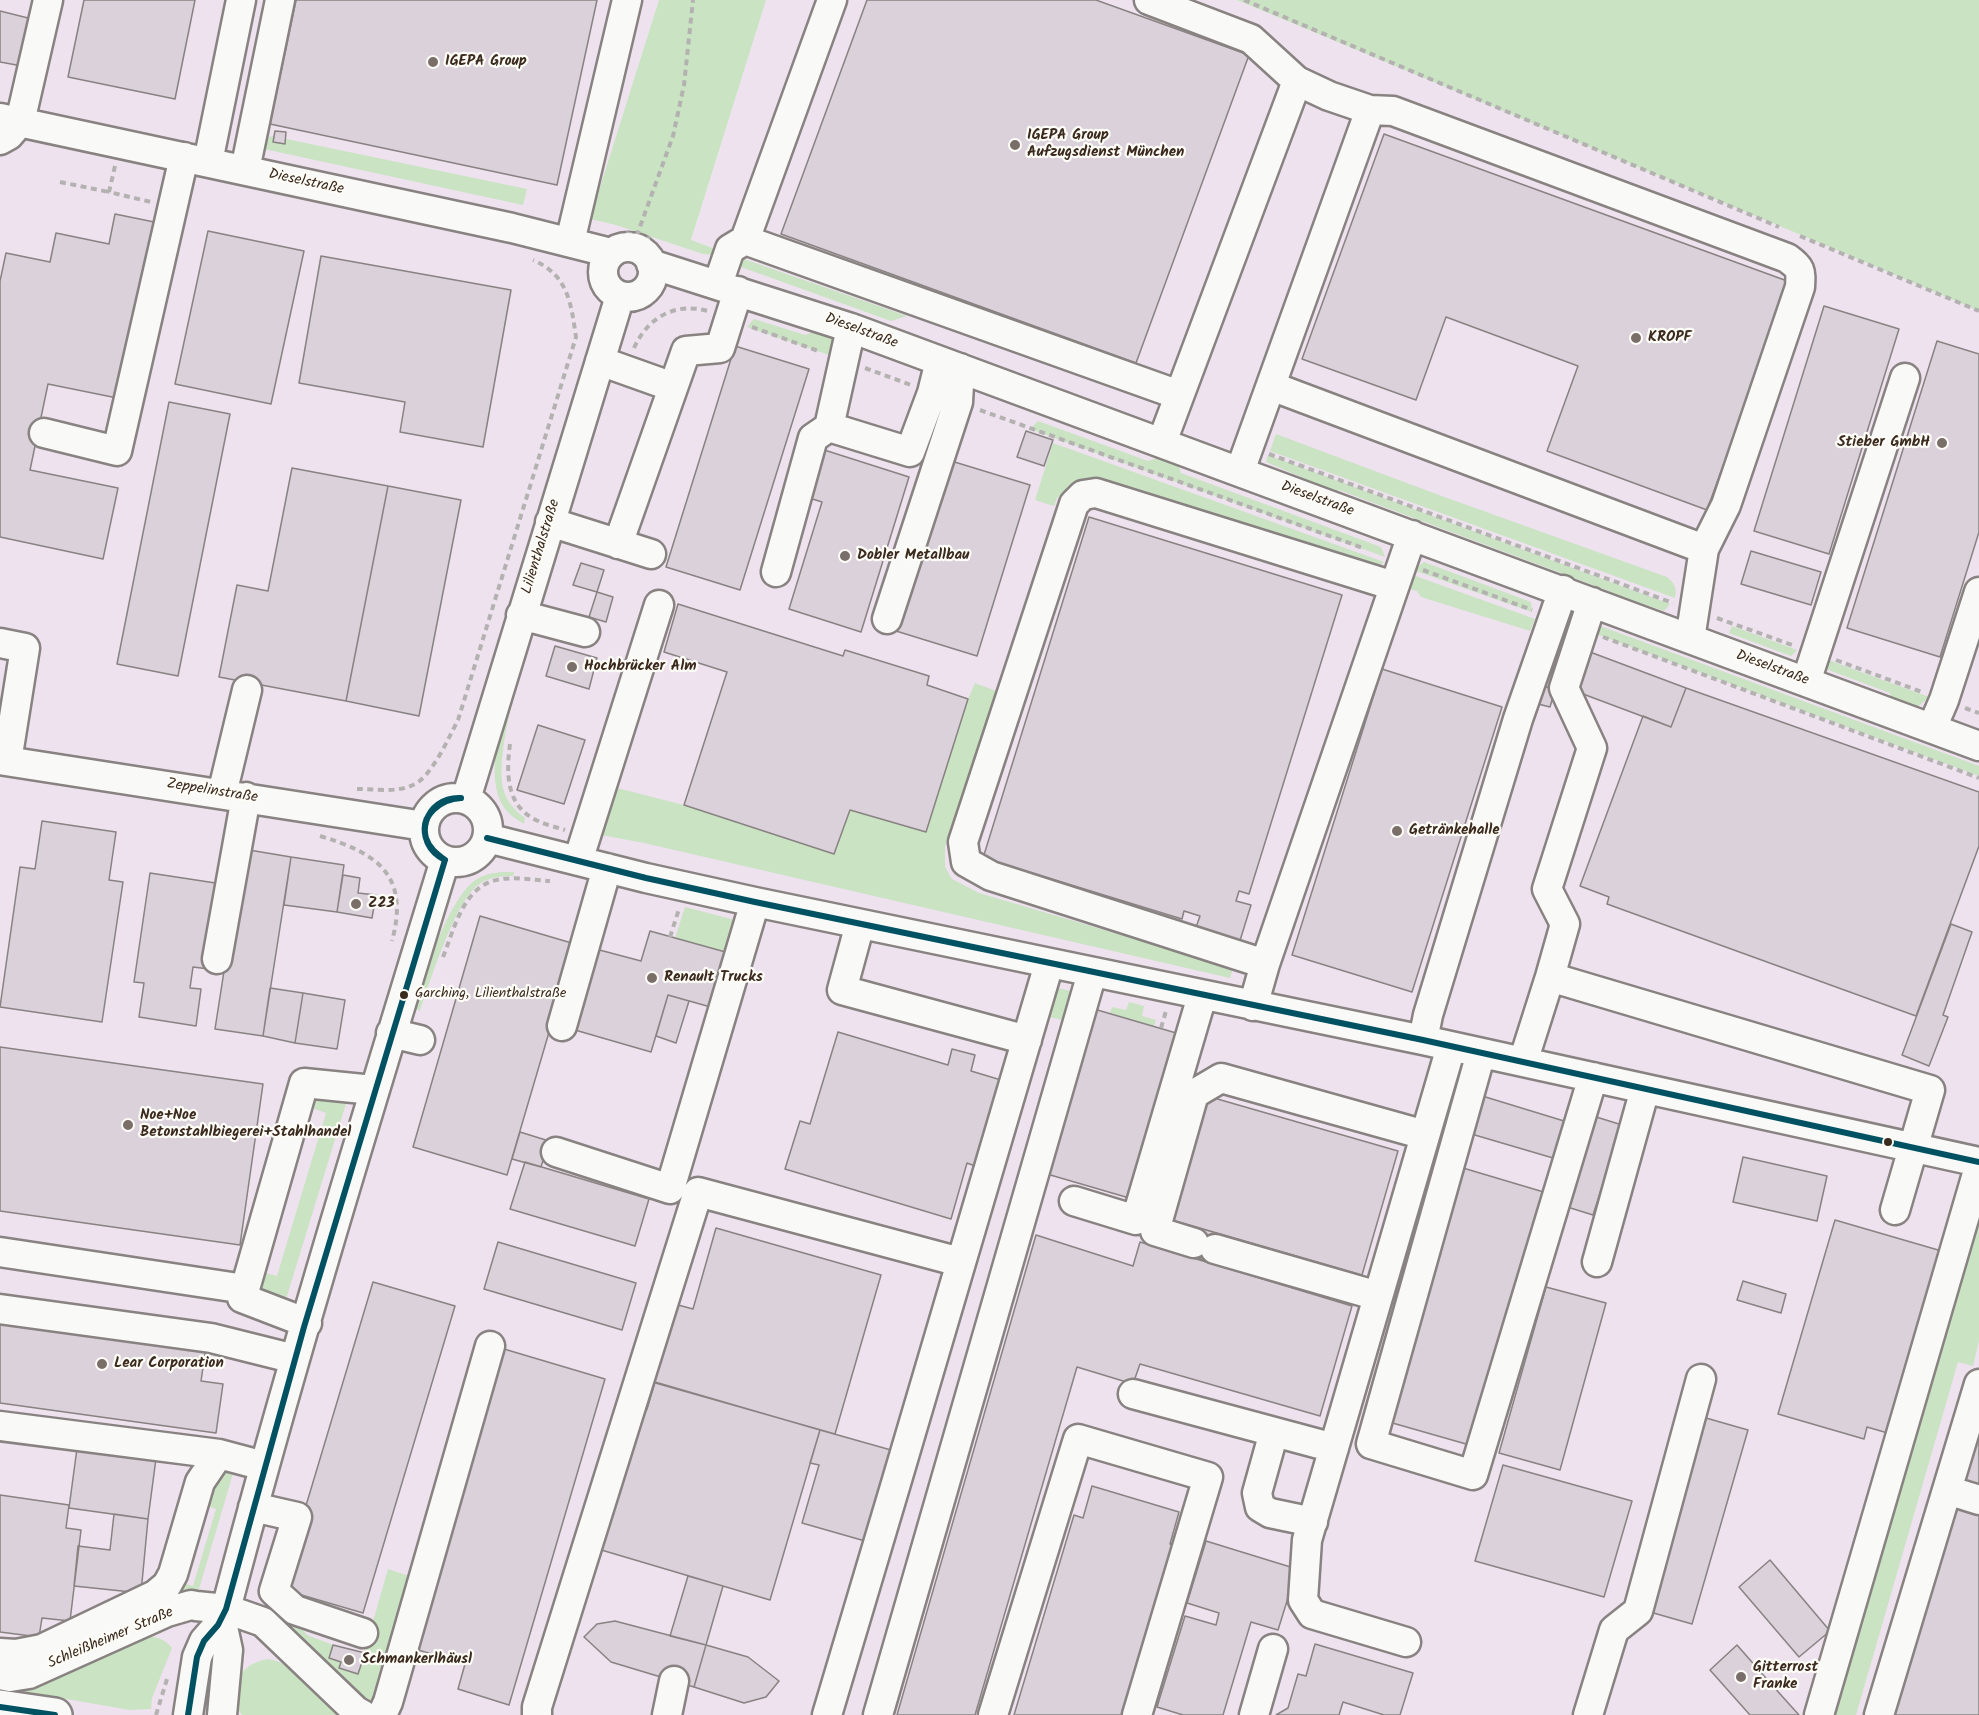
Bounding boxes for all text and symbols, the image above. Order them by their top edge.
place label: IGEPA Group [445,53,527,71]
marker: IGEPA Group [426,55,440,69]
place label: IGEPA Group Aufzugsdienst München [1027,127,1184,162]
marker: IGEPA Group Aufzugsdienst München [1008,138,1022,152]
street label: Dieselstraße [267,166,345,200]
street label: Dieselstraße [822,310,900,354]
place label: KROPF [1648,329,1692,347]
marker: KROPF [1629,331,1643,345]
place label: Stieber GmbH [1837,434,1930,452]
marker: Stieber GmbH [1935,436,1949,450]
street label: Dieselstraße [1278,478,1356,522]
street label: Lilienthalstraße [519,497,565,597]
place label: Dobler Metallbau [857,547,969,565]
marker: Dobler Metallbau [838,549,852,563]
street label: Dieselstraße [1733,647,1811,691]
place label: Hochbrücker Alm [584,658,696,676]
marker: Hochbrücker Alm [565,660,579,674]
street label: Zeppelinstraße [165,776,259,808]
place label: Getränkehalle [1409,822,1500,840]
marker: Getränkehalle [1390,824,1404,838]
place label: Z23 [368,895,395,913]
marker: Z23 [349,897,363,911]
place label: Renault Trucks [664,969,763,987]
marker: Renault Trucks [645,971,659,985]
place label: Garching, Lilienthalstraße [415,987,566,1003]
marker: Garching, Lilienthalstraße [398,989,410,1001]
place label: Noe+Noe Betonstahlbiegerei+Stahlhandel [140,1107,351,1142]
marker: Noe+Noe Betonstahlbiegerei+Stahlhandel [121,1118,135,1132]
unlabelled marker [1882,1136,1894,1148]
place label: Lear Corporation [114,1355,224,1373]
marker: Lear Corporation [95,1357,109,1371]
street label: Schleißheimer Straße [45,1604,177,1674]
place label: Schmankerlhäusl [361,1651,472,1669]
marker: Schmankerlhäusl [342,1653,356,1667]
place label: Gitterrost Franke [1753,1659,1818,1694]
marker: Gitterrost Franke [1734,1670,1748,1684]

